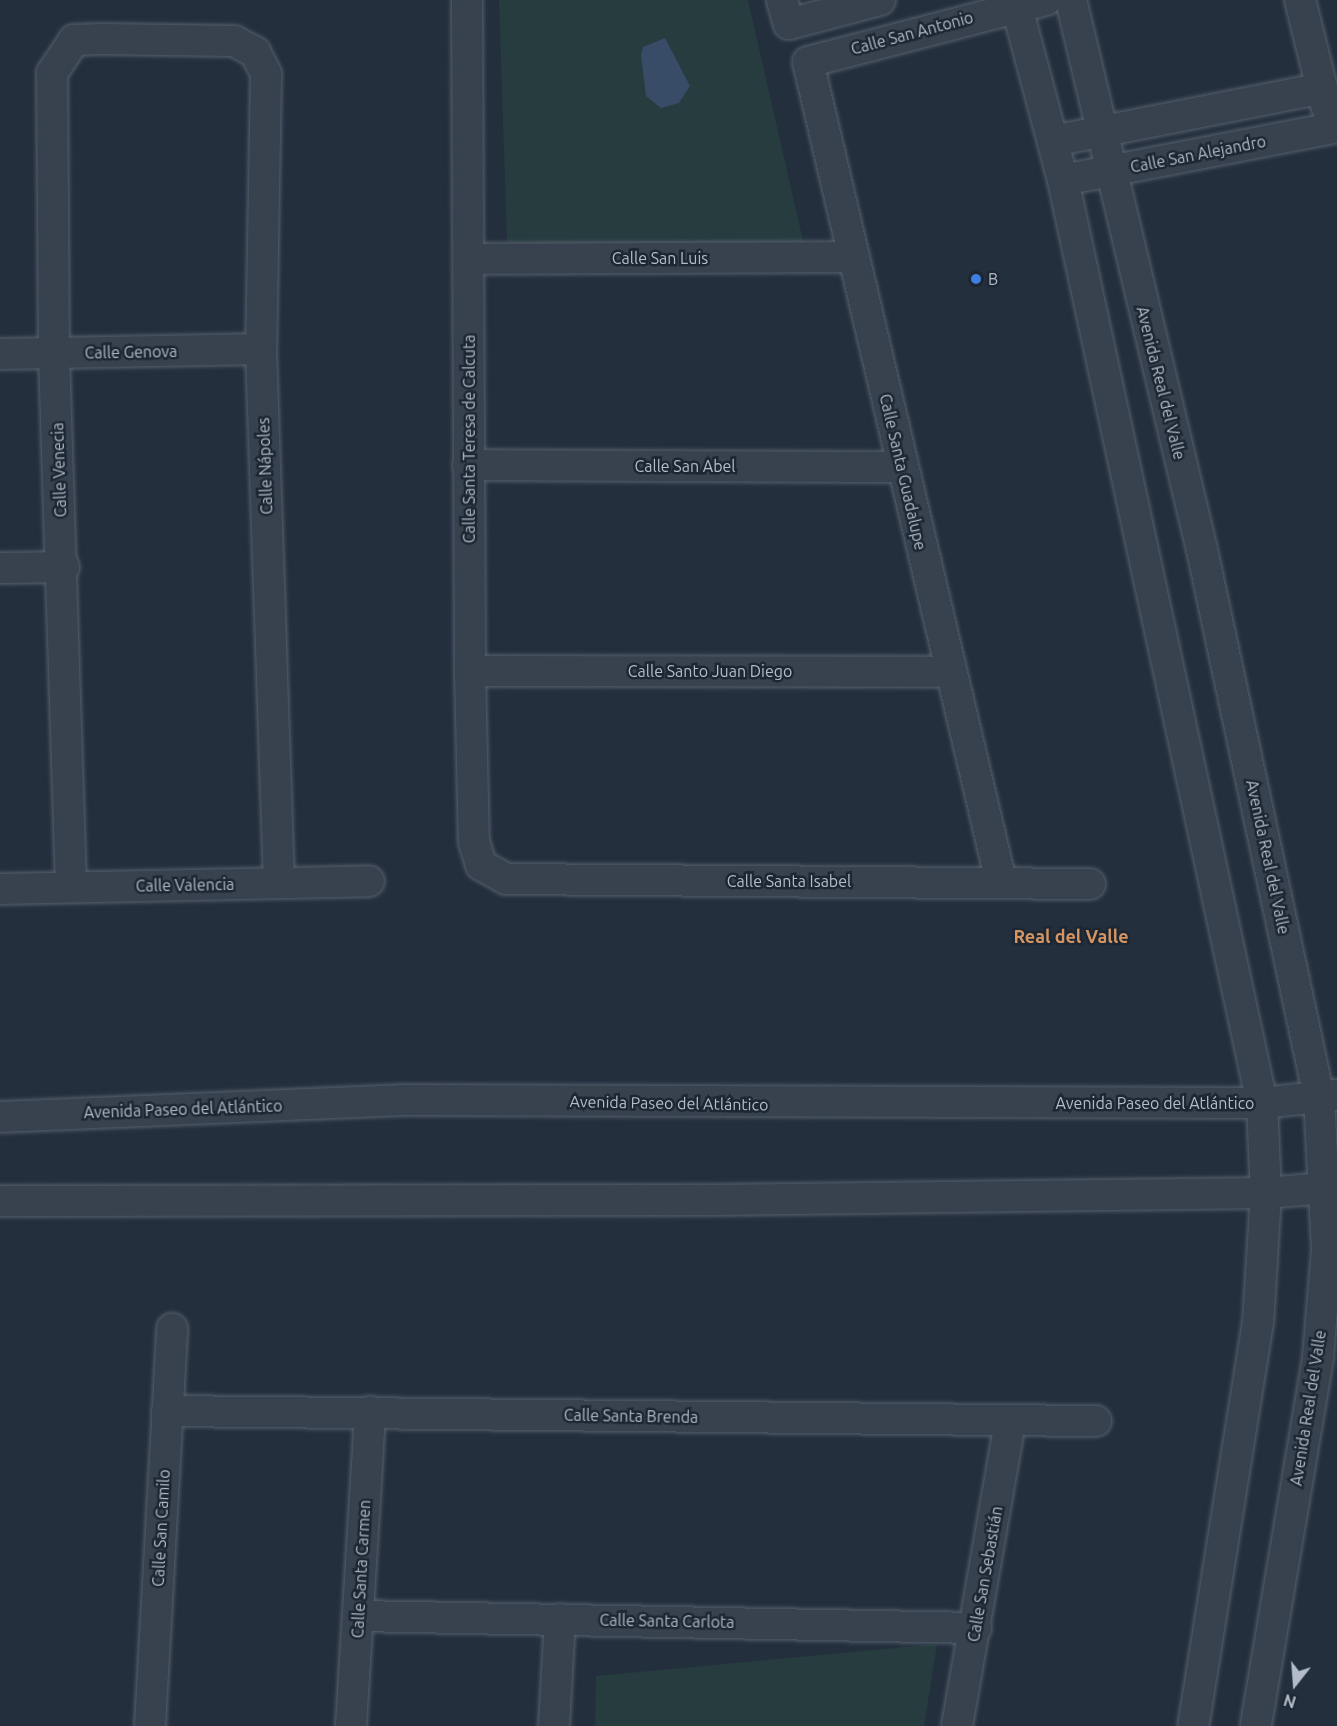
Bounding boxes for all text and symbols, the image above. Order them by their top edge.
street label: Calle San Antonio [849,7,975,59]
street label: Calle San Alejandro [1129,131,1267,177]
street label: Calle San Luis [612,248,708,268]
place label: B [988,269,998,289]
marker: B [969,272,983,286]
street label: Avenida Real del Valle [1133,304,1189,462]
street label: Calle Santa Teresa de Calcuta [459,335,479,543]
street label: Calle Genova [84,342,178,362]
street label: Calle Santa Guadalupe [876,392,930,552]
street label: Calle Nápoles [254,417,276,515]
street label: Calle Venecia [48,422,70,518]
street label: Calle San Abel [634,456,736,476]
street label: Calle Santo Juan Diego [628,661,792,681]
street label: Avenida Real del Valle [1242,778,1294,936]
street label: Calle Santa Isabel [727,871,851,891]
street label: Calle Valencia [135,875,235,895]
district label: Real del Valle [1013,925,1129,947]
street label: Avenida Paseo del Atlántico [569,1092,769,1114]
street label: Avenida Paseo del Atlántico [1056,1093,1254,1113]
street label: Avenida Paseo del Atlántico [83,1096,283,1122]
street label: Avenida Real del Valle [1286,1329,1330,1487]
street label: Calle Santa Brenda [564,1405,698,1427]
street label: Calle San Camilo [148,1469,174,1587]
street label: Calle Santa Carmen [348,1499,374,1639]
street label: Calle San Sebastián [964,1505,1006,1643]
street label: Calle Santa Carlota [599,1610,735,1632]
north arrow [1265,1654,1325,1714]
text: N [1281,1691,1298,1712]

